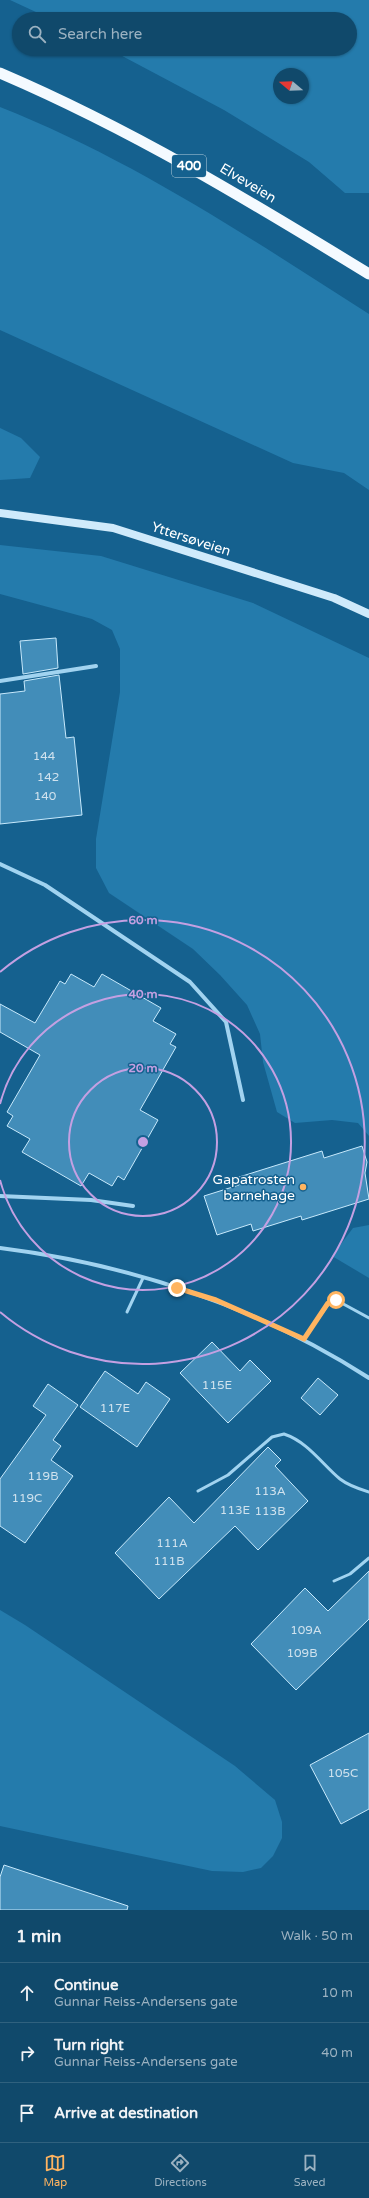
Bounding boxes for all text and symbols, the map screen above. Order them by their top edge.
search box [12,12,357,56]
icon: search [26,23,48,45]
text: Search here [58,25,142,43]
north arrow [273,68,309,104]
road number: 400 [172,155,206,177]
street label: Elveveien [217,160,279,206]
street label: Yttersøveien [149,518,233,560]
house number: 144 [33,749,56,763]
house number: 142 [37,770,59,784]
house number: 140 [34,789,57,803]
text: 60 m [128,913,158,927]
text: 40 m [128,987,158,1001]
text: 20 m [128,1061,158,1075]
centre of rings [136,1135,150,1149]
place label: Gapatrosten barnehage [213,1171,295,1204]
marker: Gapatrosten barnehage [298,1182,308,1192]
route end [168,1279,186,1297]
route start [327,1291,345,1309]
house number: 115E [202,1378,232,1392]
house number: 117E [100,1401,130,1415]
house number: 119B [28,1469,58,1483]
house number: 113A [254,1484,286,1498]
house number: 119C [12,1491,42,1505]
house number: 113E [220,1503,250,1517]
house number: 113B [255,1504,285,1518]
house number: 111A [156,1536,188,1550]
house number: 111B [154,1554,184,1568]
house number: 109A [290,1623,322,1637]
house number: 109B [287,1646,317,1660]
house number: 105C [328,1766,358,1780]
text: 1 min [16,1926,61,1947]
text: Walk · 50 m [281,1928,353,1944]
text: Continue [54,1976,118,1994]
icon: ahead [16,1982,38,2004]
text: 10 m [321,1985,353,2001]
text: Gunnar Reiss-Andersens gate [54,1994,238,2010]
text: Turn right [54,2036,124,2054]
icon: right [16,2042,38,2064]
text: 40 m [321,2045,353,2061]
text: Gunnar Reiss-Andersens gate [54,2054,238,2070]
icon: arrive [16,2102,38,2124]
text: Arrive at destination [54,2104,198,2122]
tab: Map [43,2152,67,2189]
tab: Directions [154,2152,207,2189]
tab: Saved [294,2152,326,2189]

